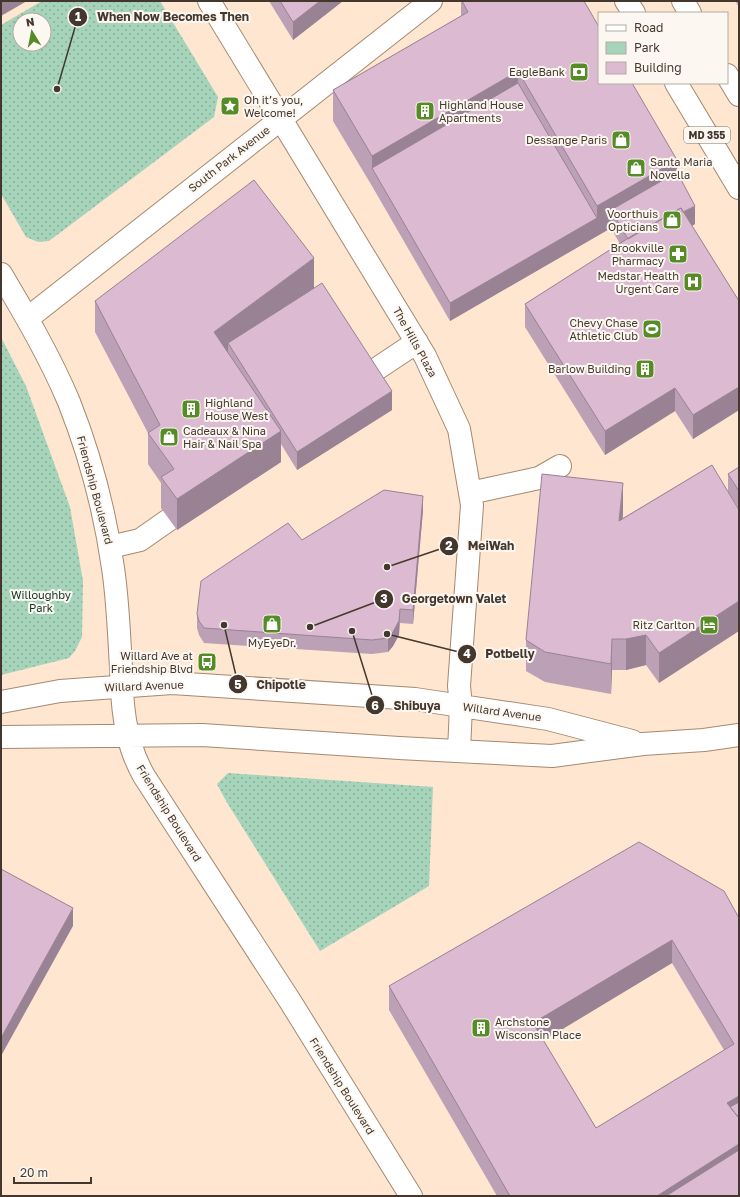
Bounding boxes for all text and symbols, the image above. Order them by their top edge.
callout: When Now Becomes Then [68,5,257,29]
text: 1 [75,9,81,24]
text: When Now Becomes Then [97,9,249,24]
north arrow [12,12,52,52]
legend [598,12,728,84]
text: N [25,15,35,29]
text: Road [634,20,663,35]
text: Park [634,40,660,55]
text: Building [634,60,682,75]
bank icon: EagleBank [568,61,590,83]
place label: EagleBank [509,65,565,78]
place label: Oh it’s you, Welcome! [244,93,303,119]
place icon: Oh it’s you, Welcome! [219,95,241,117]
place label: Highland House Apartments [439,98,524,124]
building icon: Highland House Apartments [414,100,436,122]
street label: South Park Avenue [185,123,272,194]
road number: MD 355 [684,127,730,143]
shop icon: Dessange Paris [610,129,632,151]
place label: Dessange Paris [526,133,607,146]
place label: Santa Maria Novella [650,155,712,181]
shop icon: Santa Maria Novella [625,157,647,179]
place label: Voorthuis Opticians [607,207,658,233]
shop icon: Voorthuis Opticians [661,209,683,231]
place label: Brookville Pharmacy [611,241,664,267]
pharmacy icon: Brookville Pharmacy [667,243,689,265]
place label: Medstar Health Urgent Care [597,269,679,295]
hospital icon: Medstar Health Urgent Care [682,271,704,293]
street label: The Hills Plaza [391,304,440,379]
place label: Chevy Chase Athletic Club [570,316,638,342]
sports icon: Chevy Chase Athletic Club [641,318,663,340]
building icon: Barlow Building [634,358,656,380]
place label: Barlow Building [548,362,631,375]
place label: Highland House West [205,396,268,422]
building icon: Highland House West [180,398,202,420]
place label: Cadeaux & Nina Hair & Nail Spa [183,424,266,450]
shop icon: Cadeaux & Nina Hair & Nail Spa [158,426,180,448]
street label: Friendship Boulevard [75,434,116,546]
callout: MeiWah [439,534,522,558]
text: 2 [445,538,453,553]
text: MeiWah [468,538,514,553]
callout: Georgetown Valet [374,587,515,611]
park label: Willoughby Park [11,588,71,614]
text: 3 [380,591,388,606]
text: Georgetown Valet [402,591,507,606]
shop icon: MyEyeDr. [261,613,283,635]
hotel icon: Ritz Carlton [698,614,720,636]
place label: Ritz Carlton [633,618,695,631]
place label: MyEyeDr. [248,636,296,649]
callout: Potbelly [457,642,542,666]
text: 4 [463,646,471,661]
text: Potbelly [485,646,535,661]
place label: Willard Ave at Friendship Blvd [111,649,193,675]
bus stop icon: Willard Ave at Friendship Blvd [196,651,218,673]
callout: Chipotle [228,672,314,696]
text: 5 [234,677,242,692]
text: Chipotle [256,677,306,692]
street label: Willard Avenue [104,678,184,693]
callout: Shibuya [365,693,448,717]
text: 6 [371,698,379,713]
text: Shibuya [394,698,440,713]
street label: Willard Avenue [462,700,542,723]
street label: Friendship Boulevard [134,762,205,864]
place label: Archstone Wisconsin Place [495,1015,581,1041]
building icon: Archstone Wisconsin Place [470,1017,492,1039]
street label: Friendship Boulevard [307,1035,378,1137]
scale bar [14,1159,91,1185]
text: 20 m [20,1165,48,1180]

